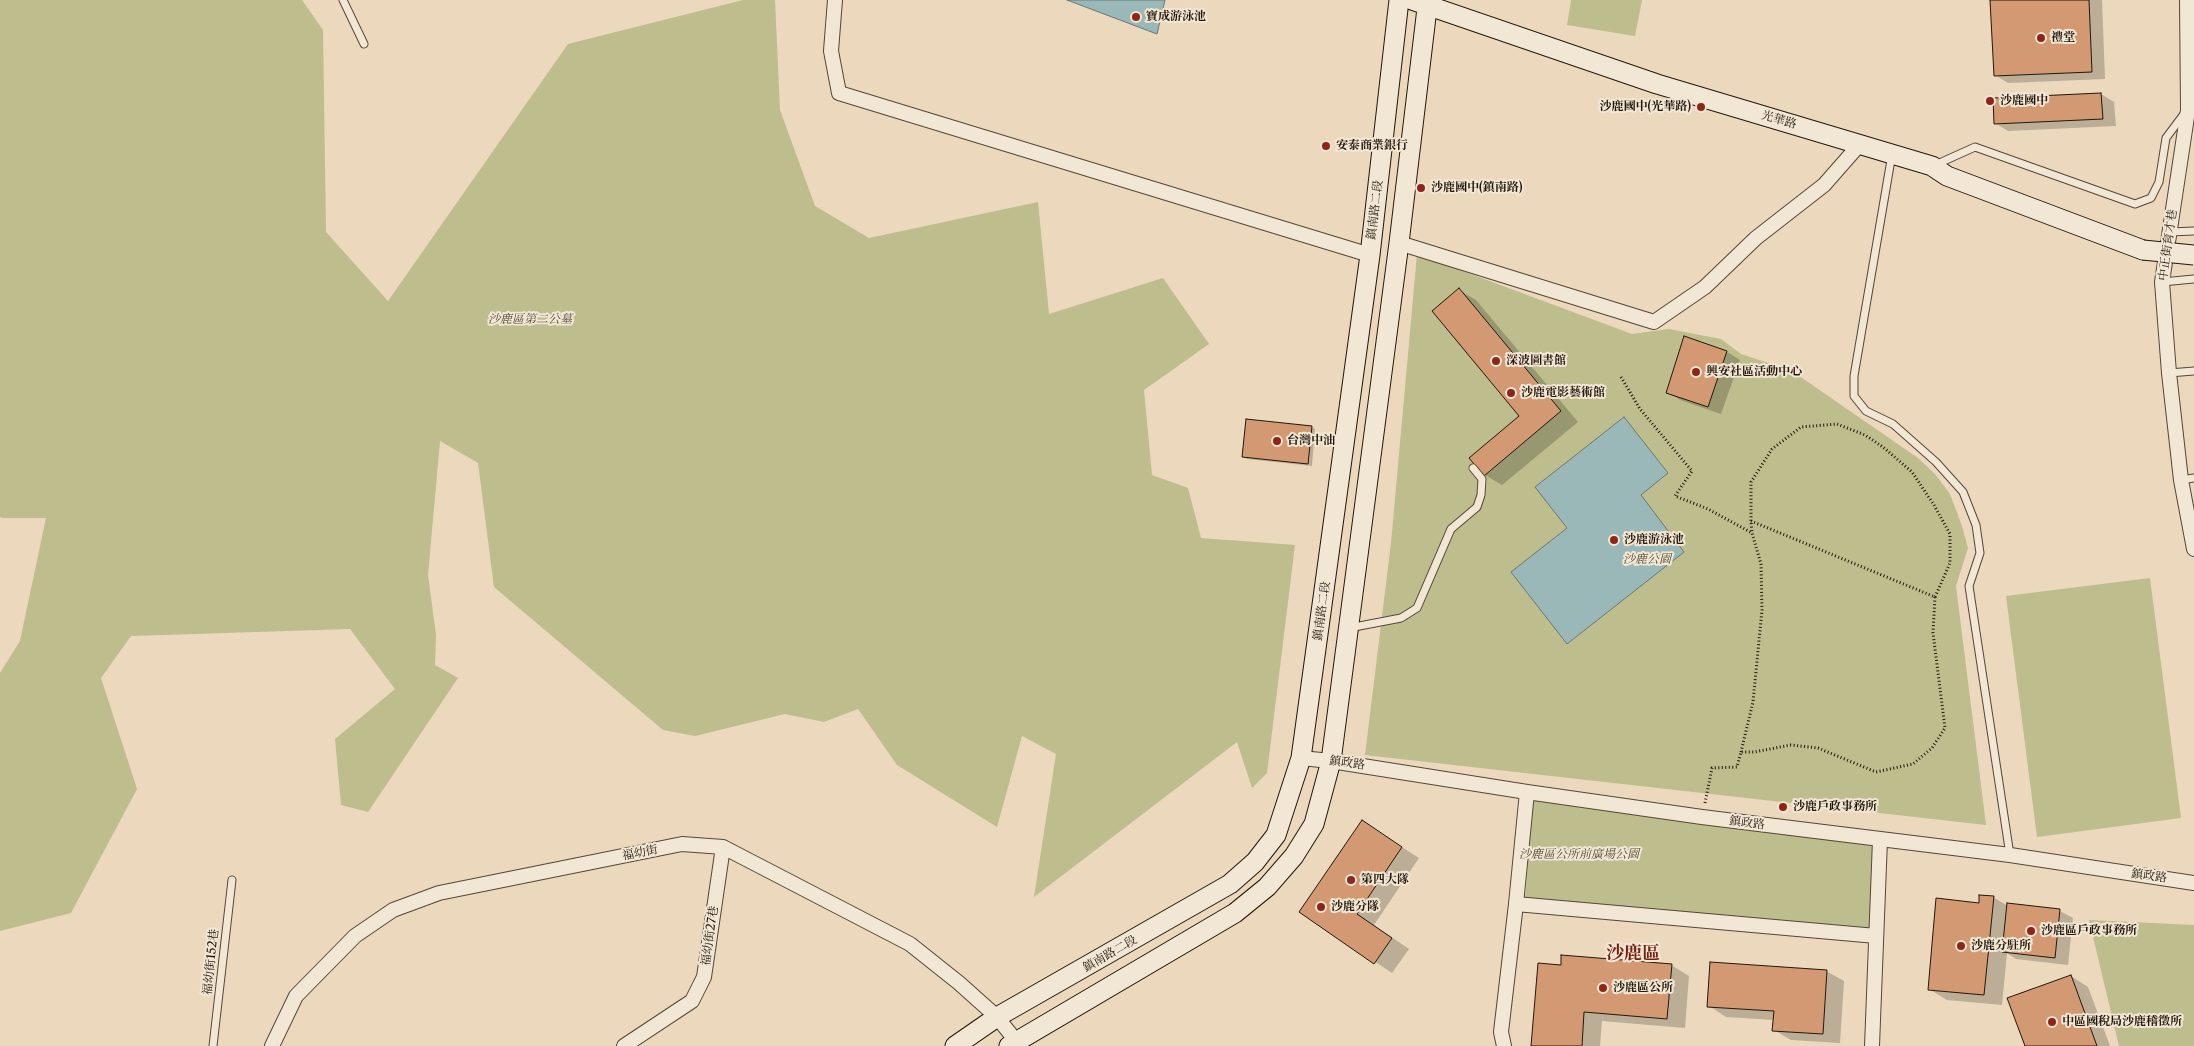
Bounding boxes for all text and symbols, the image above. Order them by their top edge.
place label: 寶成游泳池 [1146,10,1206,24]
marker: 寶成游泳池 [1130,11,1142,23]
place label: 禮堂 [2051,31,2075,45]
marker: 禮堂 [2035,32,2047,44]
place label: 沙鹿國中 [2000,94,2048,108]
marker: 沙鹿國中 [1984,95,1996,107]
place label: 沙鹿國中(光華路) [1600,100,1691,114]
marker: 沙鹿國中(光華路) [1695,101,1707,113]
street label: 光華路 [1760,108,1798,132]
place label: 安泰商業銀行 [1336,139,1408,153]
marker: 安泰商業銀行 [1320,140,1332,152]
street label: 鎮南路二段 [1364,179,1386,241]
place label: 沙鹿國中(鎮南路) [1431,181,1522,195]
marker: 沙鹿國中(鎮南路) [1415,182,1427,194]
street label: 中正街育才巷 [2156,208,2180,282]
park label: 沙鹿區第二公墓 [488,313,572,327]
place label: 深波圖書館 [1506,354,1566,368]
marker: 深波圖書館 [1490,355,1502,367]
place label: 興安社區活動中心 [1706,365,1802,379]
marker: 興安社區活動中心 [1690,366,1702,378]
place label: 沙鹿電影藝術館 [1521,386,1605,400]
marker: 沙鹿電影藝術館 [1505,387,1517,399]
place label: 台灣中油 [1287,434,1335,448]
marker: 台灣中油 [1271,435,1283,447]
place label: 沙鹿游泳池 [1624,533,1684,547]
marker: 沙鹿游泳池 [1608,534,1620,546]
park label: 沙鹿公園 [1623,553,1671,567]
street label: 鎮南路二段 [1311,580,1333,642]
street label: 鎮政路 [1328,753,1366,773]
place label: 沙鹿戶政事務所 [1793,800,1877,814]
marker: 沙鹿戶政事務所 [1777,801,1789,813]
street label: 鎮政路 [1728,814,1766,832]
street label: 福幼街 [621,842,659,864]
park label: 沙鹿區公所前廣場公園 [1519,848,1639,862]
street label: 鎮政路 [2130,866,2168,886]
place label: 第四大隊 [1361,873,1409,887]
marker: 第四大隊 [1345,874,1357,886]
place label: 沙鹿分隊 [1331,900,1379,914]
marker: 沙鹿分隊 [1315,901,1327,913]
street label: 福幼街27巷 [699,905,721,967]
place label: 沙鹿區戶政事務所 [2041,924,2137,938]
marker: 沙鹿區戶政事務所 [2025,925,2037,937]
street label: 福幼街152巷 [200,928,222,996]
street label: 鎮南路二段 [1080,933,1140,975]
place label: 沙鹿分駐所 [1971,939,2031,953]
marker: 沙鹿分駐所 [1955,940,1967,952]
district label: 沙鹿區 [1606,943,1660,965]
place label: 沙鹿區公所 [1613,981,1673,995]
marker: 沙鹿區公所 [1597,982,1609,994]
place label: 中區國稅局沙鹿稽徵所 [2062,1015,2182,1029]
marker: 中區國稅局沙鹿稽徵所 [2046,1016,2058,1028]

